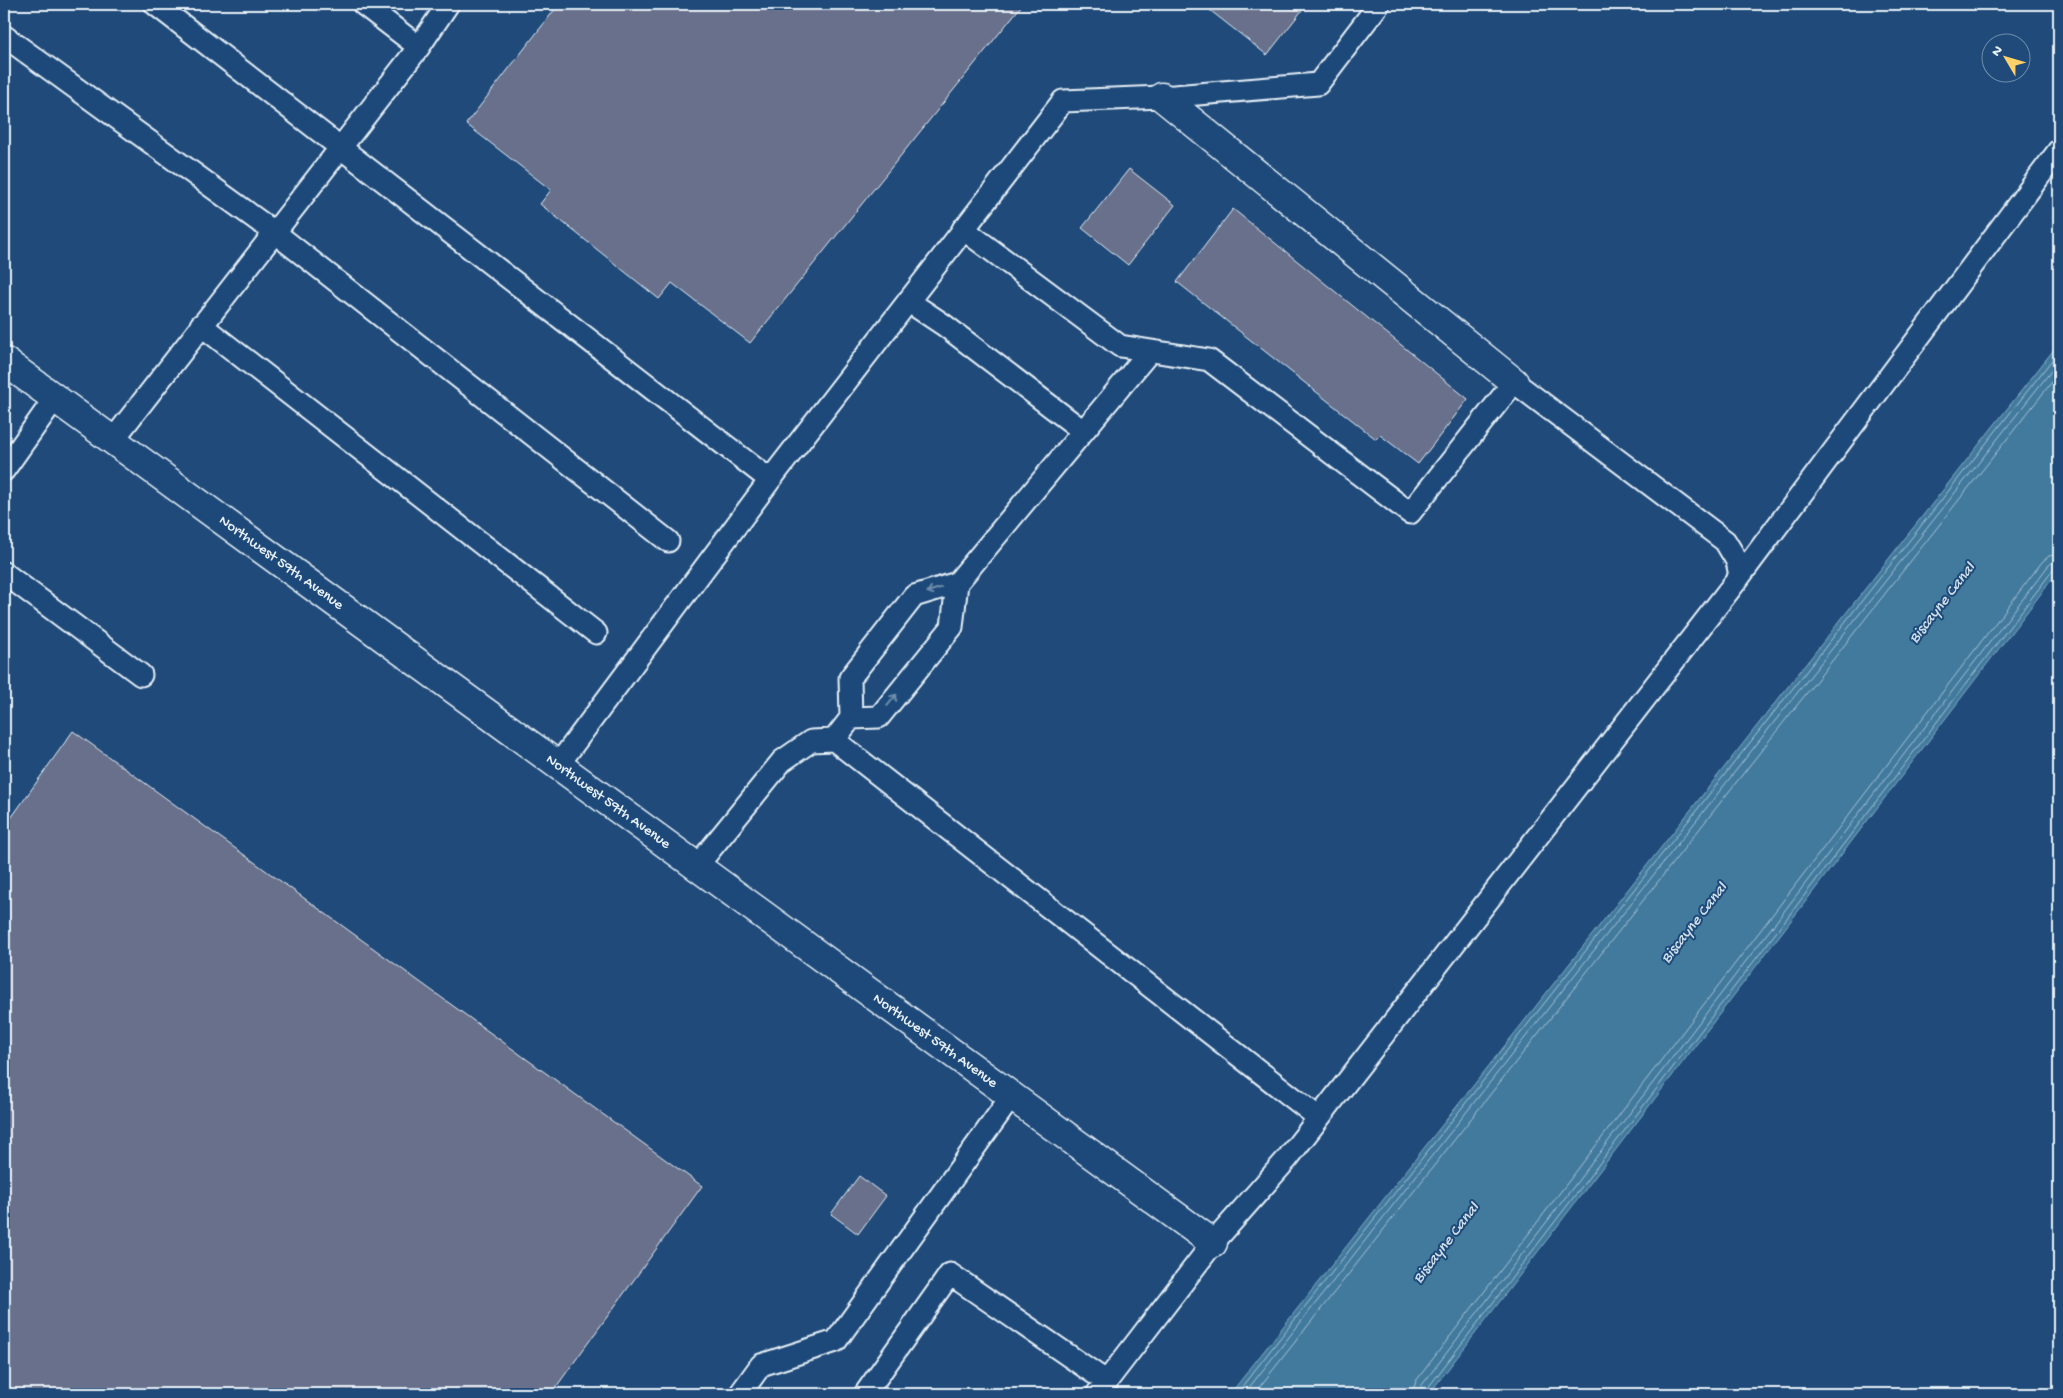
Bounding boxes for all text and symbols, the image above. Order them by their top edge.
north arrow [1980,32,2030,82]
text: N [1988,43,2007,60]
street label: Northwest 59th Avenue [215,512,347,614]
water label: Biscayne Canal [1906,559,1981,648]
one-way arrow [927,586,943,596]
one-way arrow [887,694,898,707]
street label: Northwest 59th Avenue [542,751,674,853]
water label: Biscayne Canal [1658,879,1733,968]
street label: Northwest 59th Avenue [869,990,1001,1092]
water label: Biscayne Canal [1410,1199,1485,1288]

